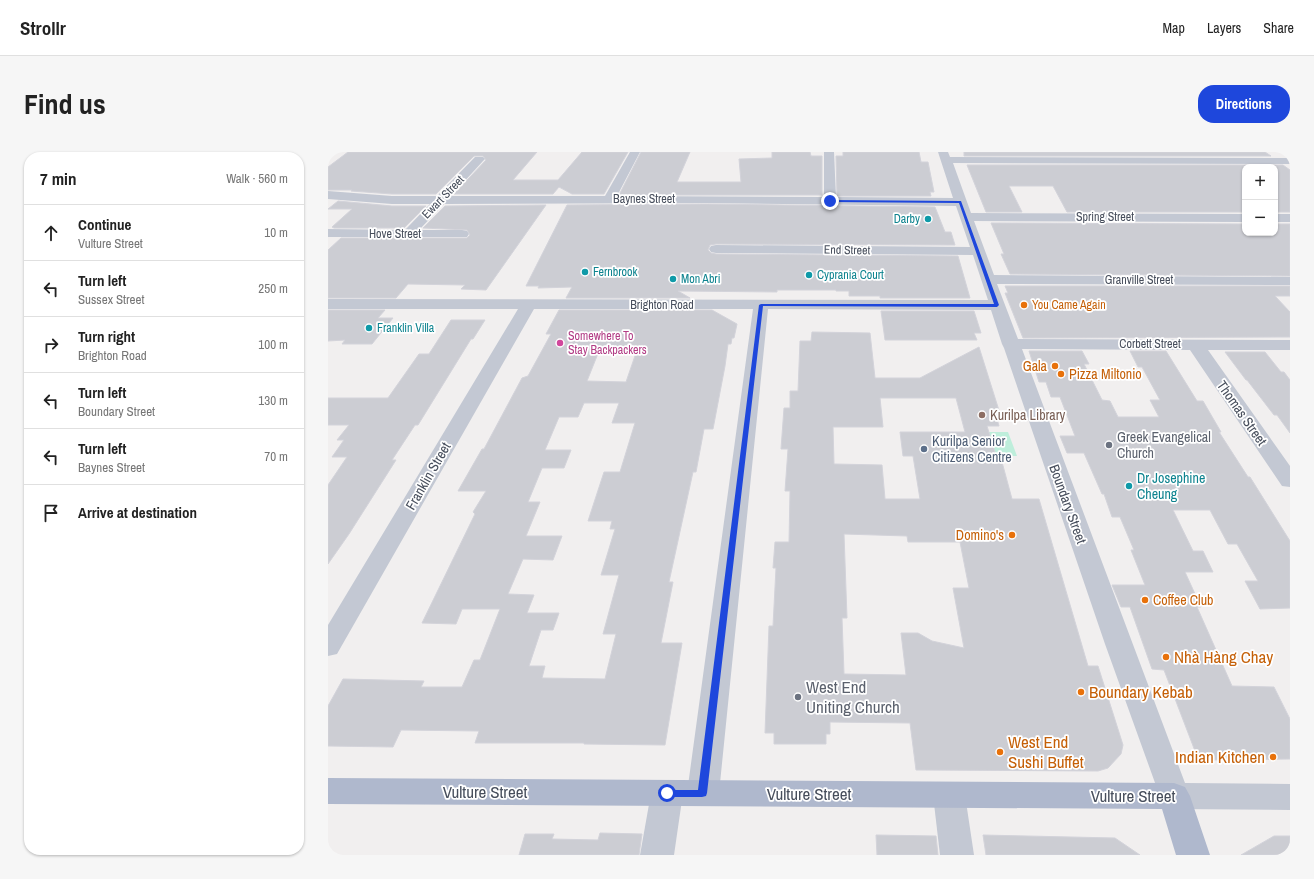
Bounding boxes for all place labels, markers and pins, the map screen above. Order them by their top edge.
place label: Darby [894,211,920,227]
marker: Darby [923,214,933,224]
place label: Fernbrook [593,264,637,280]
marker: Fernbrook [580,267,590,277]
place label: Cyprania Court [817,267,884,283]
marker: Cyprania Court [804,270,814,280]
place label: Mon Abri [681,271,720,287]
marker: Mon Abri [668,274,678,284]
place label: You Came Again [1032,297,1106,313]
marker: You Came Again [1019,300,1029,310]
place label: Franklin Villa [377,320,435,336]
marker: Franklin Villa [364,323,374,333]
place label: Somewhere To Stay Backpackers [568,328,647,358]
marker: Somewhere To Stay Backpackers [555,338,565,348]
place label: Gala [1023,357,1048,375]
marker: Gala [1050,361,1060,371]
place label: Pizza Miltonio [1069,365,1142,383]
marker: Pizza Miltonio [1056,369,1066,379]
place label: Kurilpa Library [990,406,1066,424]
marker: Kurilpa Library [977,410,987,420]
place label: Greek Evangelical Church [1117,428,1211,462]
place label: Kurilpa Senior Citizens Centre [932,432,1012,466]
marker: Greek Evangelical Church [1104,440,1114,450]
marker: Kurilpa Senior Citizens Centre [919,444,929,454]
place label: Dr Josephine Cheung [1137,469,1205,503]
marker: Dr Josephine Cheung [1124,481,1134,491]
place label: Domino's [956,526,1004,544]
marker: Domino's [1007,530,1017,540]
place label: Coffee Club [1153,591,1213,609]
marker: Coffee Club [1140,595,1150,605]
place label: Nhà Hàng Chay [1174,645,1273,668]
marker: Nhà Hàng Chay [1161,652,1171,662]
place label: West End Uniting Church [806,675,900,718]
place label: Boundary Kebab [1089,680,1193,703]
marker: Boundary Kebab [1076,687,1086,697]
marker: West End Uniting Church [793,692,803,702]
place label: West End Sushi Buffet [1008,730,1084,773]
place label: Indian Kitchen [1175,745,1265,768]
marker: West End Sushi Buffet [995,747,1005,757]
marker: Indian Kitchen [1268,752,1278,762]

